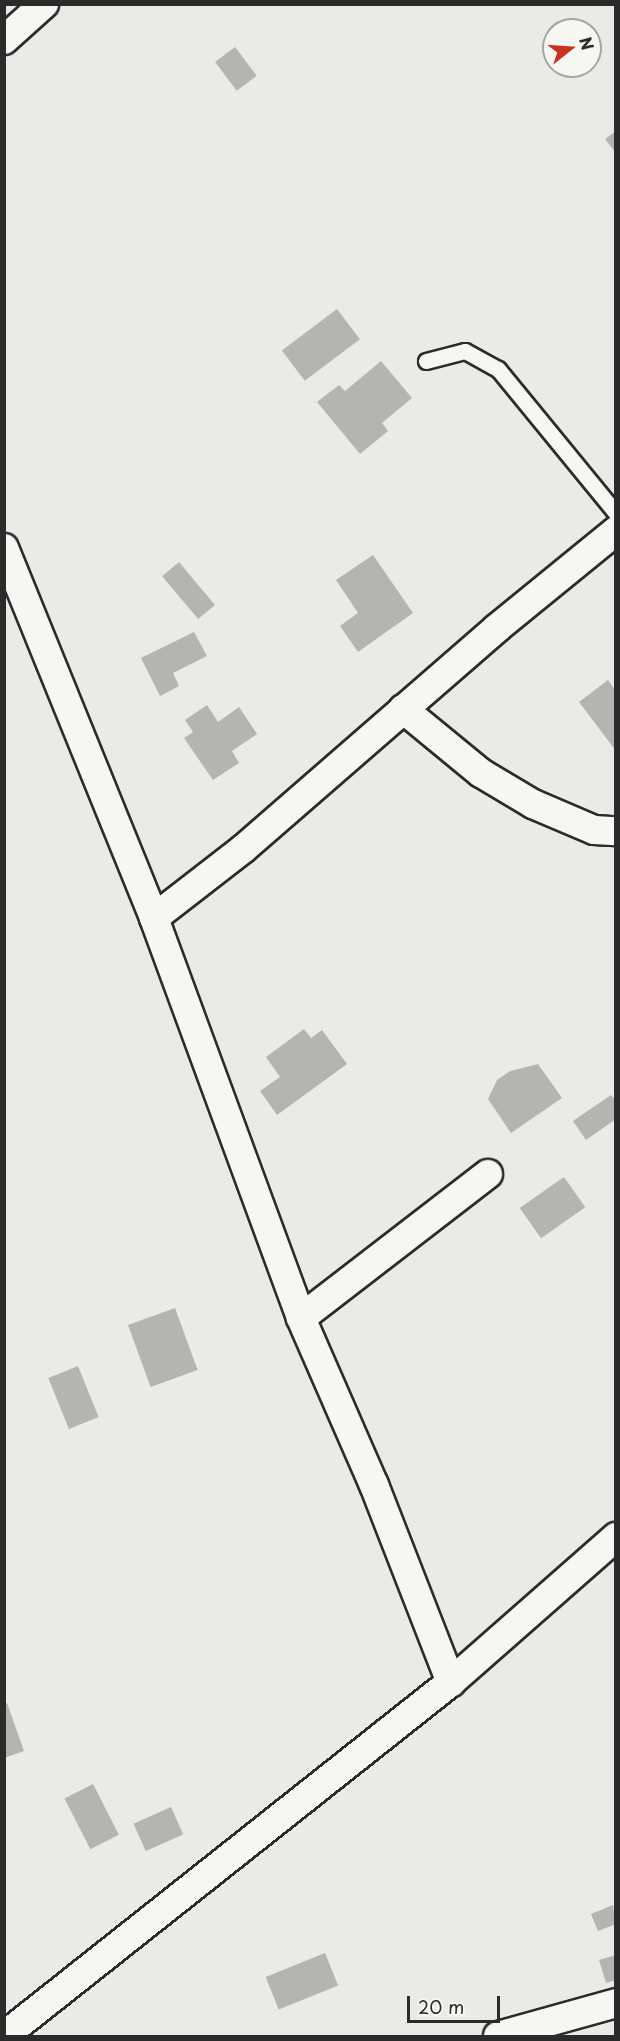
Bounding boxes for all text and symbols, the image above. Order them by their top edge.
north arrow [542,18,602,78]
text: N [574,34,601,53]
scale bar [410,1984,503,2022]
text: 20 m [418,1993,464,2020]

